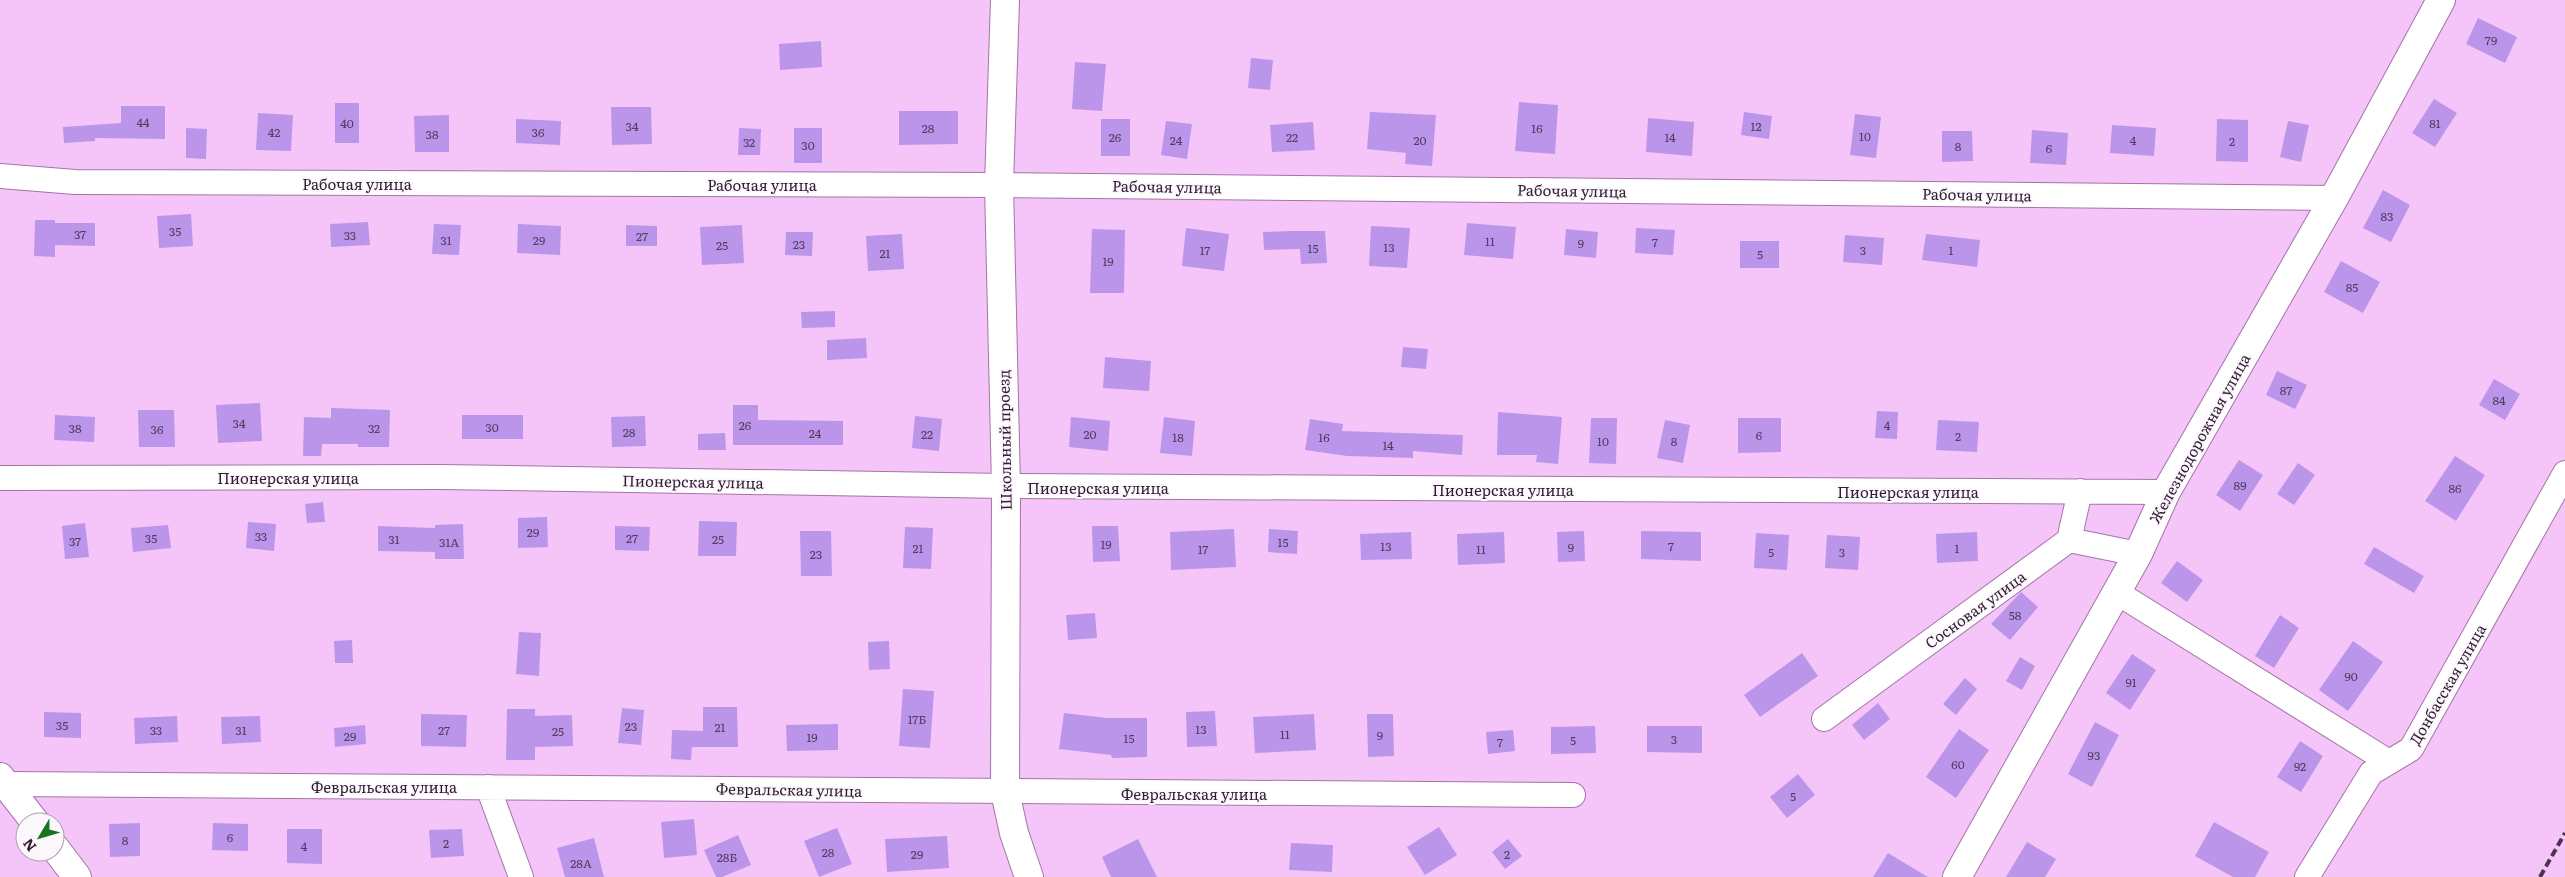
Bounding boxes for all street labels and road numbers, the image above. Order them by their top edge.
street label: Рабочая улица [302,172,413,195]
street label: Рабочая улица [707,173,818,196]
street label: Рабочая улица [1112,174,1223,198]
street label: Рабочая улица [1517,178,1628,202]
street label: Рабочая улица [1922,182,2033,206]
street label: Железнодорожная улица [2143,348,2256,527]
street label: Школьный проезд [991,370,1017,510]
street label: Пионерская улица [217,466,360,489]
street label: Пионерская улица [622,468,765,494]
street label: Пионерская улица [1027,476,1170,499]
street label: Пионерская улица [1432,478,1575,501]
street label: Пионерская улица [1837,480,1980,503]
street label: Сосновая улица [1920,564,2031,654]
street label: Донбасская улица [2403,618,2492,749]
street label: Февральская улица [311,775,458,798]
street label: Февральская улица [716,776,863,802]
street label: Февральская улица [1121,782,1268,805]

